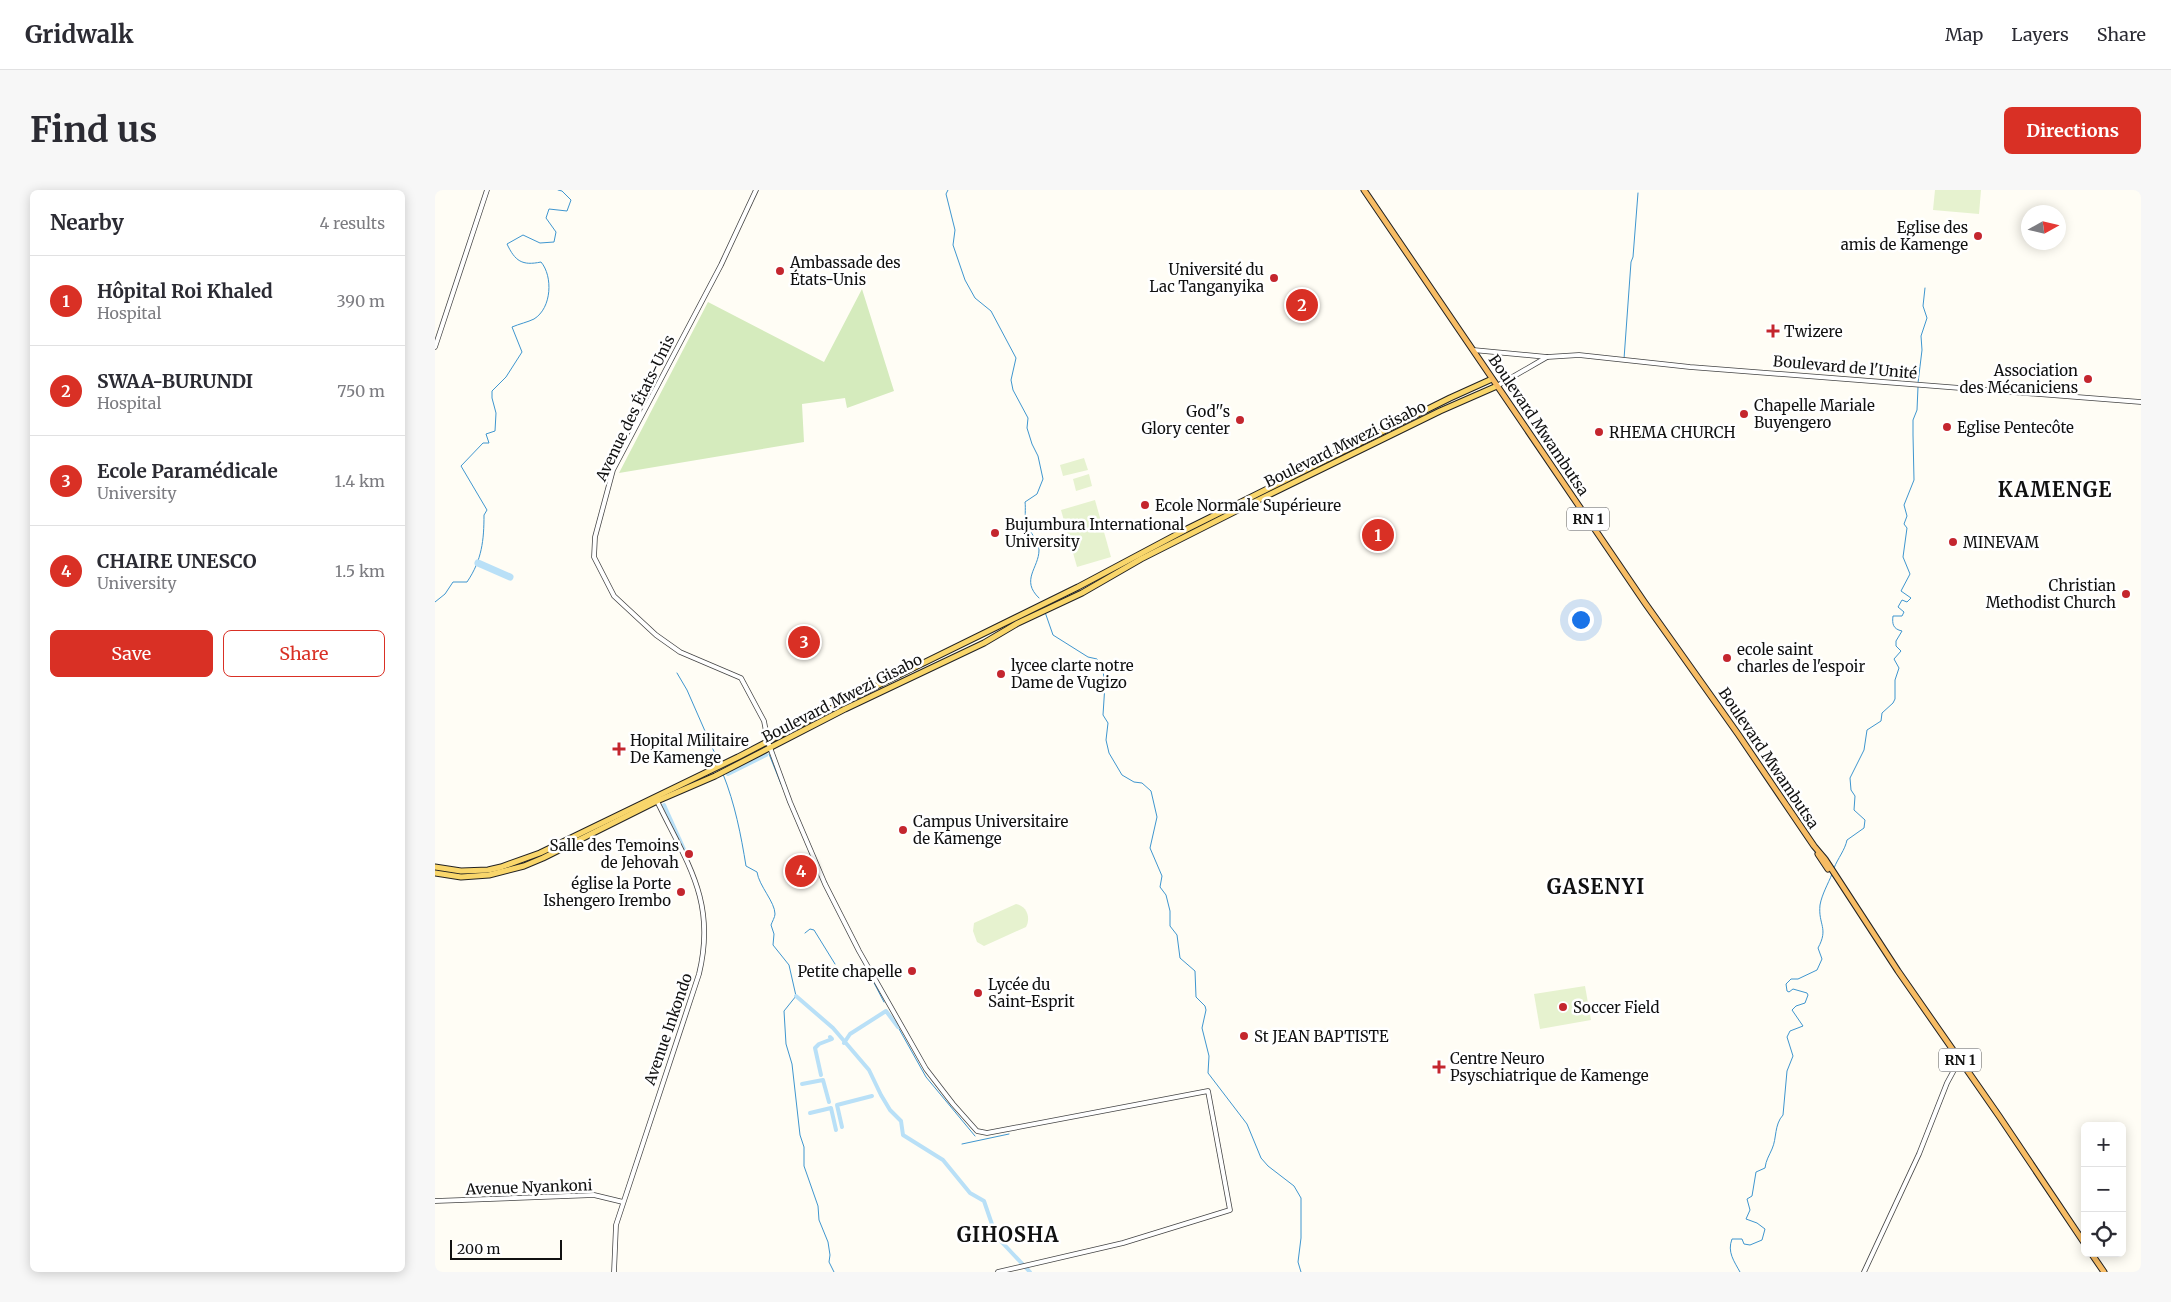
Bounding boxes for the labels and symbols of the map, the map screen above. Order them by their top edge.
north arrow [2021,205,2066,250]
place label: Eglise des amis de Kamenge [1841,218,1968,254]
marker: Eglise des amis de Kamenge [1972,230,1984,242]
place label: Ambassade des États-Unis [789,253,901,289]
place label: Université du Lac Tanganyika [1149,260,1264,296]
marker: Ambassade des États-Unis [774,265,786,277]
marker: Université du Lac Tanganyika [1268,272,1280,284]
pin: 2 [1286,286,1318,324]
place label: Twizere [1784,322,1843,341]
marker: Twizere [1766,324,1780,338]
street label: Avenue des États-Unis [590,331,679,485]
street label: Boulevard Mwambutsa [1485,351,1593,499]
street label: Boulevard de l'Unité [1772,351,1918,383]
place label: Association des Mécaniciens [1959,361,2078,397]
marker: Association des Mécaniciens [2082,373,2094,385]
place label: Chapelle Mariale Buyengero [1754,396,1875,432]
street label: Boulevard Mwezi Gisabo [1261,397,1429,491]
place label: God''s Glory center [1142,402,1230,438]
marker: Chapelle Mariale Buyengero [1738,408,1750,420]
marker: God''s Glory center [1234,414,1246,426]
place label: Eglise Pentecôte [1957,418,2074,437]
marker: Eglise Pentecôte [1941,421,1953,433]
place label: RHEMA CHURCH [1609,423,1736,442]
marker: RHEMA CHURCH [1593,426,1605,438]
district label: KAMENGE [1998,477,2112,502]
place label: Ecole Normale Supérieure [1155,496,1341,515]
marker: Ecole Normale Supérieure [1139,499,1151,511]
road number: RN 1 [1567,508,1609,530]
place label: Bujumbura International University [1005,515,1185,551]
pin: 1 [1362,516,1394,554]
marker: Bujumbura International University [989,527,1001,539]
place label: MINEVAM [1963,533,2039,552]
marker: MINEVAM [1947,536,1959,548]
place label: Christian Methodist Church [1986,576,2116,612]
marker: Christian Methodist Church [2120,588,2132,600]
your location [1568,607,1594,633]
pin: 3 [788,623,820,661]
place label: ecole saint charles de l'espoir [1737,640,1865,676]
street label: Boulevard Mwezi Gisabo [759,649,925,747]
marker: ecole saint charles de l'espoir [1721,652,1733,664]
place label: lycee clarte notre Dame de Vugizo [1011,656,1134,692]
marker: lycee clarte notre Dame de Vugizo [995,668,1007,680]
street label: Boulevard Mwambutsa [1715,684,1823,832]
place label: Hopital Militaire De Kamenge [630,731,749,767]
marker: Hopital Militaire De Kamenge [612,742,626,756]
place label: Campus Universitaire de Kamenge [913,812,1068,848]
marker: Campus Universitaire de Kamenge [897,824,909,836]
place label: Salle des Temoins de Jehovah [550,836,679,872]
marker: Salle des Temoins de Jehovah [683,848,695,860]
pin: 4 [785,852,817,890]
place label: église la Porte Ishengero Irembo [543,874,671,910]
district label: GASENYI [1547,874,1645,899]
marker: église la Porte Ishengero Irembo [675,886,687,898]
place label: Petite chapelle [797,962,902,981]
marker: Petite chapelle [906,965,918,977]
street label: Avenue Inkondo [640,970,696,1088]
place label: Lycée du Saint-Esprit [988,975,1075,1011]
marker: Lycée du Saint-Esprit [972,987,984,999]
place label: Soccer Field [1573,998,1659,1017]
marker: Soccer Field [1557,1001,1569,1013]
place label: St JEAN BAPTISTE [1254,1027,1389,1046]
marker: St JEAN BAPTISTE [1238,1030,1250,1042]
road number: RN 1 [1939,1048,1981,1072]
place label: Centre Neuro Psyschiatrique de Kamenge [1450,1049,1649,1085]
marker: Centre Neuro Psyschiatrique de Kamenge [1432,1060,1446,1074]
street label: Avenue Nyankoni [464,1175,593,1199]
district label: GIHOSHA [957,1222,1059,1247]
scale bar [450,1237,563,1260]

